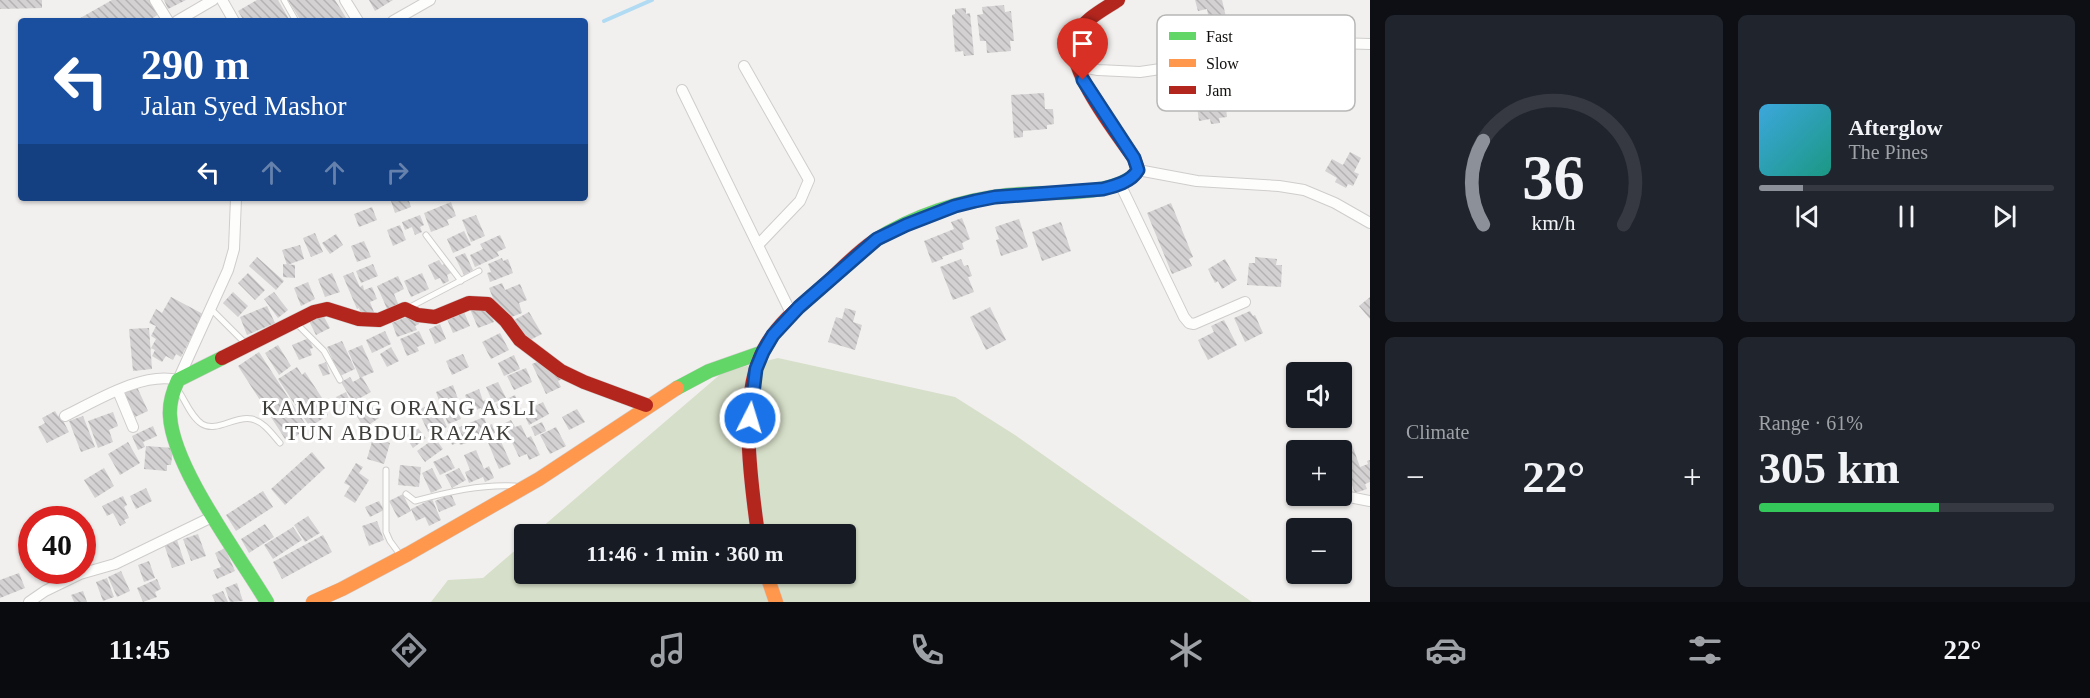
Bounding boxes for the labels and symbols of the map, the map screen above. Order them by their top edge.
legend [1157,15,1355,111]
pin [1057,18,1108,80]
text: Fast [1206,28,1233,45]
text: Slow [1206,55,1239,72]
text: Jam [1206,82,1232,99]
position arrow [718,386,782,450]
district label: KAMPUNG ORANG ASLI TUN ABDUL RAZAK [261,395,537,445]
speed limit sign: 40 [18,506,96,584]

